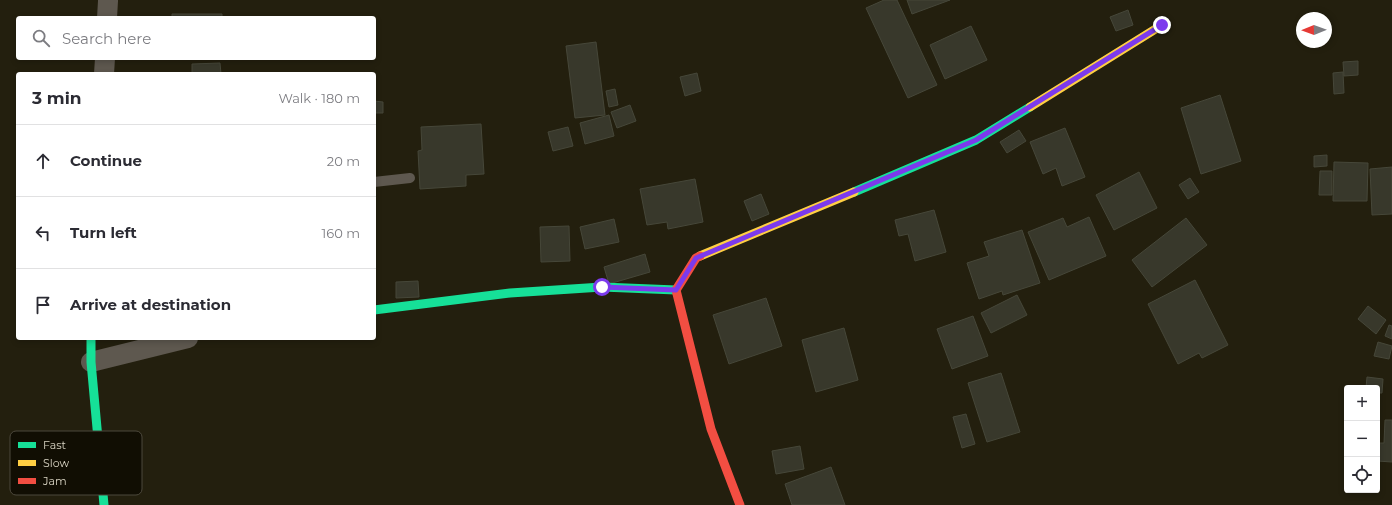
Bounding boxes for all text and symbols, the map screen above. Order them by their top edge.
north arrow [1296,12,1332,48]
search box [16,16,376,60]
route end [1153,16,1171,34]
icon: search [30,27,52,49]
text: Search here [62,29,151,48]
text: 3 min [32,88,82,108]
text: Walk · 180 m [278,90,360,106]
icon: ahead [32,150,54,172]
text: Continue [70,151,142,170]
text: 20 m [327,153,360,169]
icon: left [32,222,54,244]
text: Turn left [70,223,137,242]
text: 160 m [322,225,360,241]
route start [593,278,611,296]
icon: arrive [32,294,54,316]
text: Arrive at destination [70,295,231,314]
map controls [1344,385,1380,493]
button: + [1344,385,1380,421]
button: − [1344,421,1380,457]
legend [10,431,142,495]
text: Fast [43,438,67,452]
text: Slow [43,456,69,470]
button: locate [1344,457,1380,493]
text: Jam [42,474,67,488]

